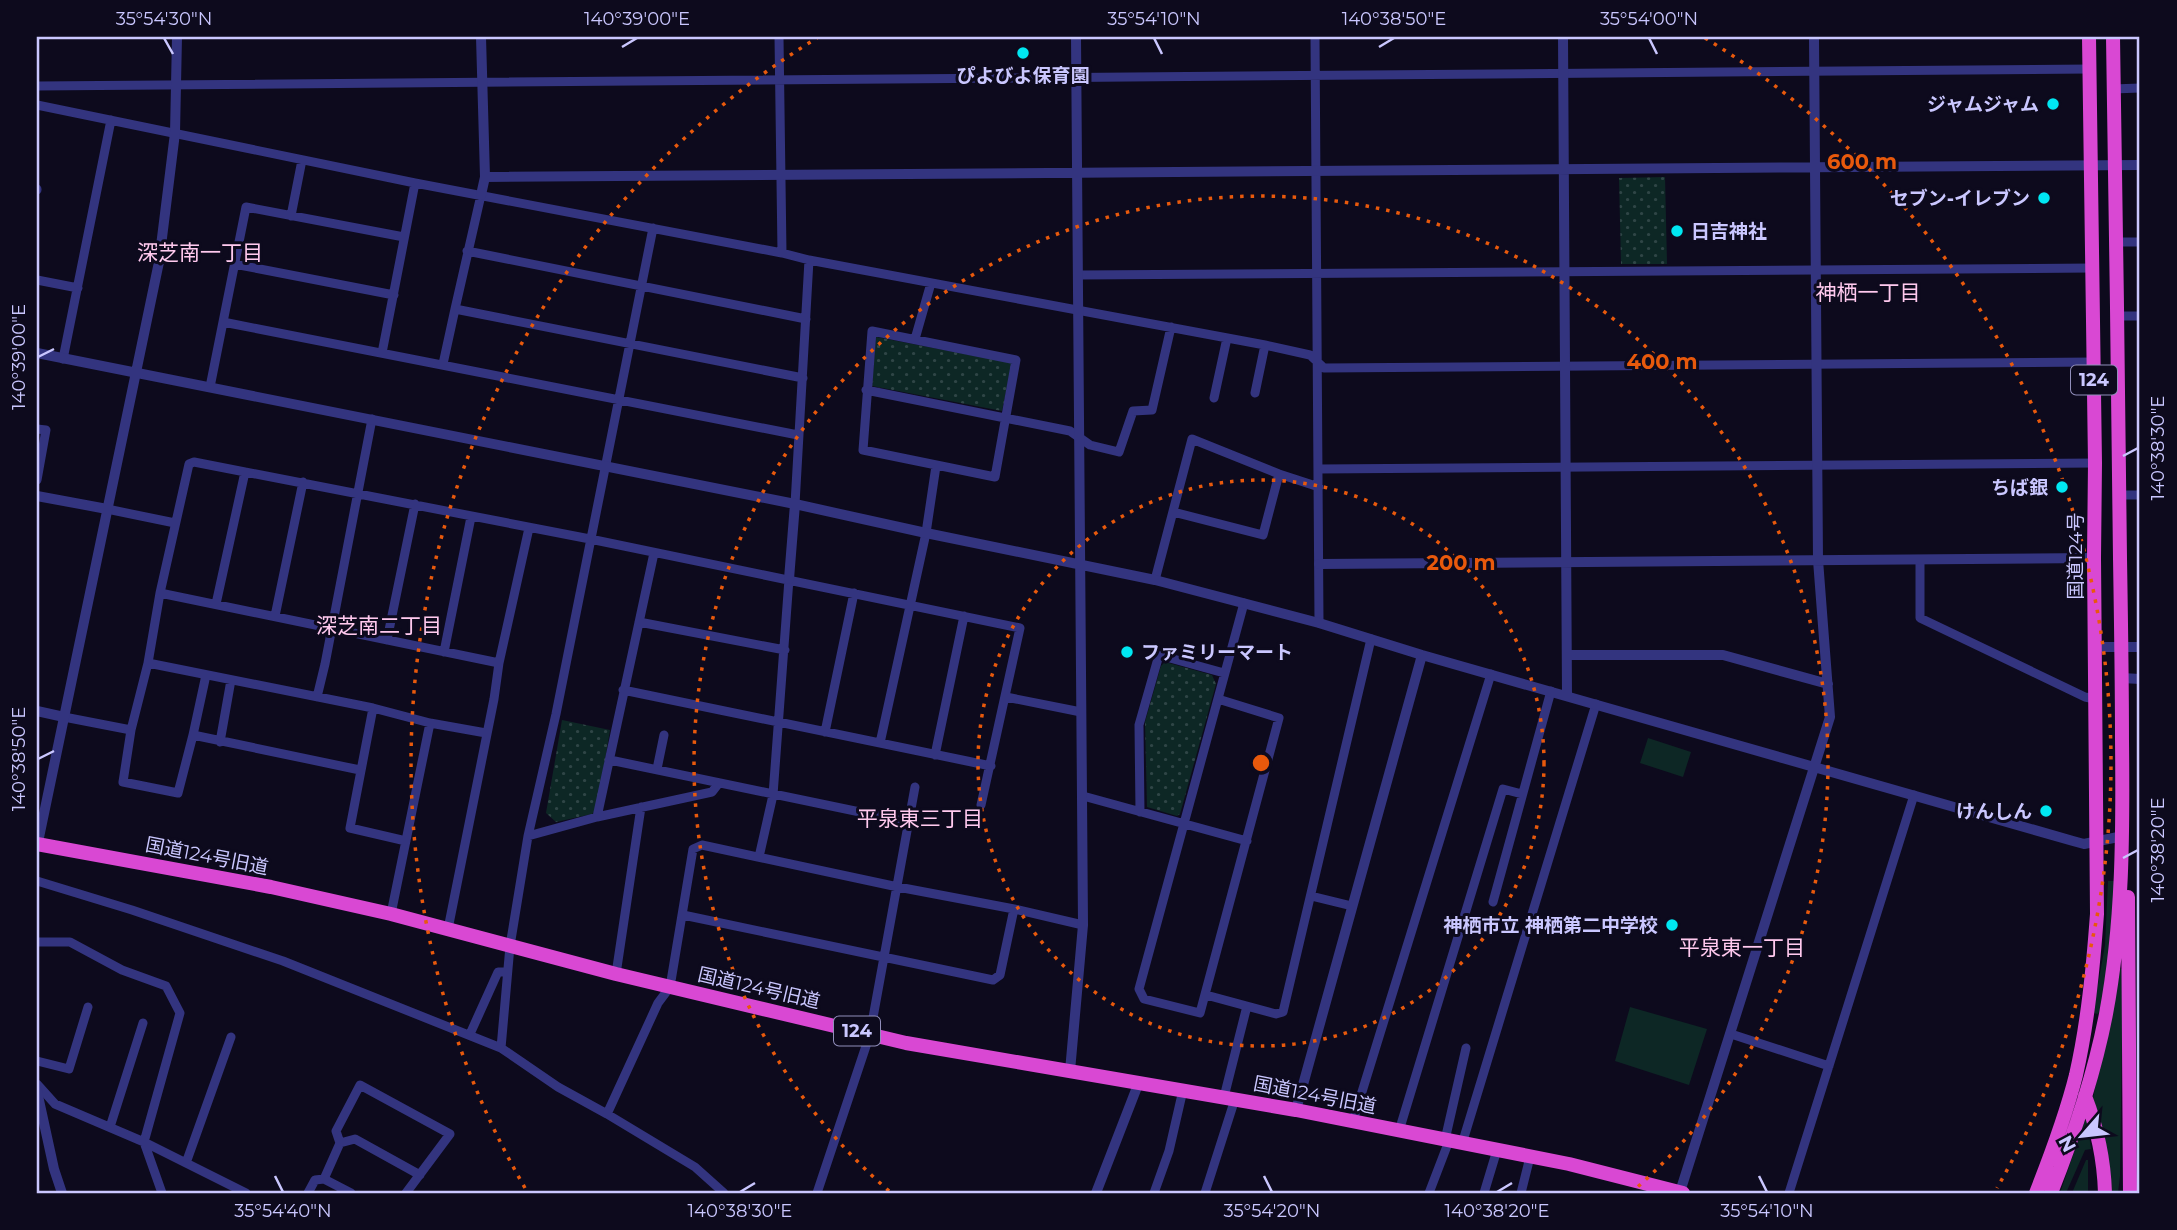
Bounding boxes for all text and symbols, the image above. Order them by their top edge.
text: 35°54'30"N [116,8,212,30]
text: 140°39'00"E [584,8,690,30]
text: 35°54'10"N [1107,8,1201,30]
text: 140°38'50"E [1342,8,1446,30]
text: 35°54'00"N [1600,8,1698,30]
marker: ぴよびよ保育園 [1015,45,1031,61]
place label: ぴよびよ保育園 [956,64,1090,87]
place label: ジャムジャム [1927,93,2039,116]
marker: ジャムジャム [2045,96,2061,112]
text: 600 m [1827,149,1897,174]
place label: セブン-イレブン [1890,187,2030,210]
marker: セブン-イレブン [2036,190,2052,206]
place label: 日吉神社 [1691,220,1767,243]
marker: 日吉神社 [1669,223,1685,239]
district label: 深芝南一丁目 [137,240,263,265]
district label: 神栖一丁目 [1816,280,1921,305]
text: 140°39'00"E [8,304,30,410]
text: 400 m [1627,349,1697,374]
road number: 124 [2071,366,2117,394]
text: 140°38'30"E [2147,396,2169,500]
place label: ちば銀 [1991,476,2049,499]
marker: ちば銀 [2054,479,2070,495]
street label: 国道124号 [2064,513,2087,599]
text: 200 m [1427,550,1495,575]
district label: 深芝南二丁目 [316,613,442,638]
place label: ファミリーマート [1141,641,1293,664]
marker: ファミリーマート [1119,644,1135,660]
text: 140°38'50"E [8,707,30,811]
centre of rings [1249,751,1273,775]
text: 140°38'20"E [2147,798,2169,902]
place label: けんしん [1956,800,2032,823]
marker: けんしん [2038,803,2054,819]
district label: 平泉東三丁目 [857,806,983,831]
street label: 国道124号旧道 [144,833,270,879]
place label: 神栖市立 神栖第二中学校 [1444,914,1658,937]
marker: 神栖市立 神栖第二中学校 [1664,917,1680,933]
district label: 平泉東一丁目 [1679,935,1805,960]
street label: 国道124号旧道 [696,963,822,1013]
road number: 124 [834,1016,880,1046]
street label: 国道124号旧道 [1252,1072,1378,1118]
north arrow [2048,1100,2118,1170]
text: N [2054,1132,2081,1156]
text: 35°54'40"N [234,1200,332,1222]
text: 140°38'30"E [688,1200,792,1222]
text: 35°54'20"N [1224,1200,1320,1222]
text: 140°38'20"E [1445,1200,1549,1222]
text: 35°54'10"N [1720,1200,1814,1222]

